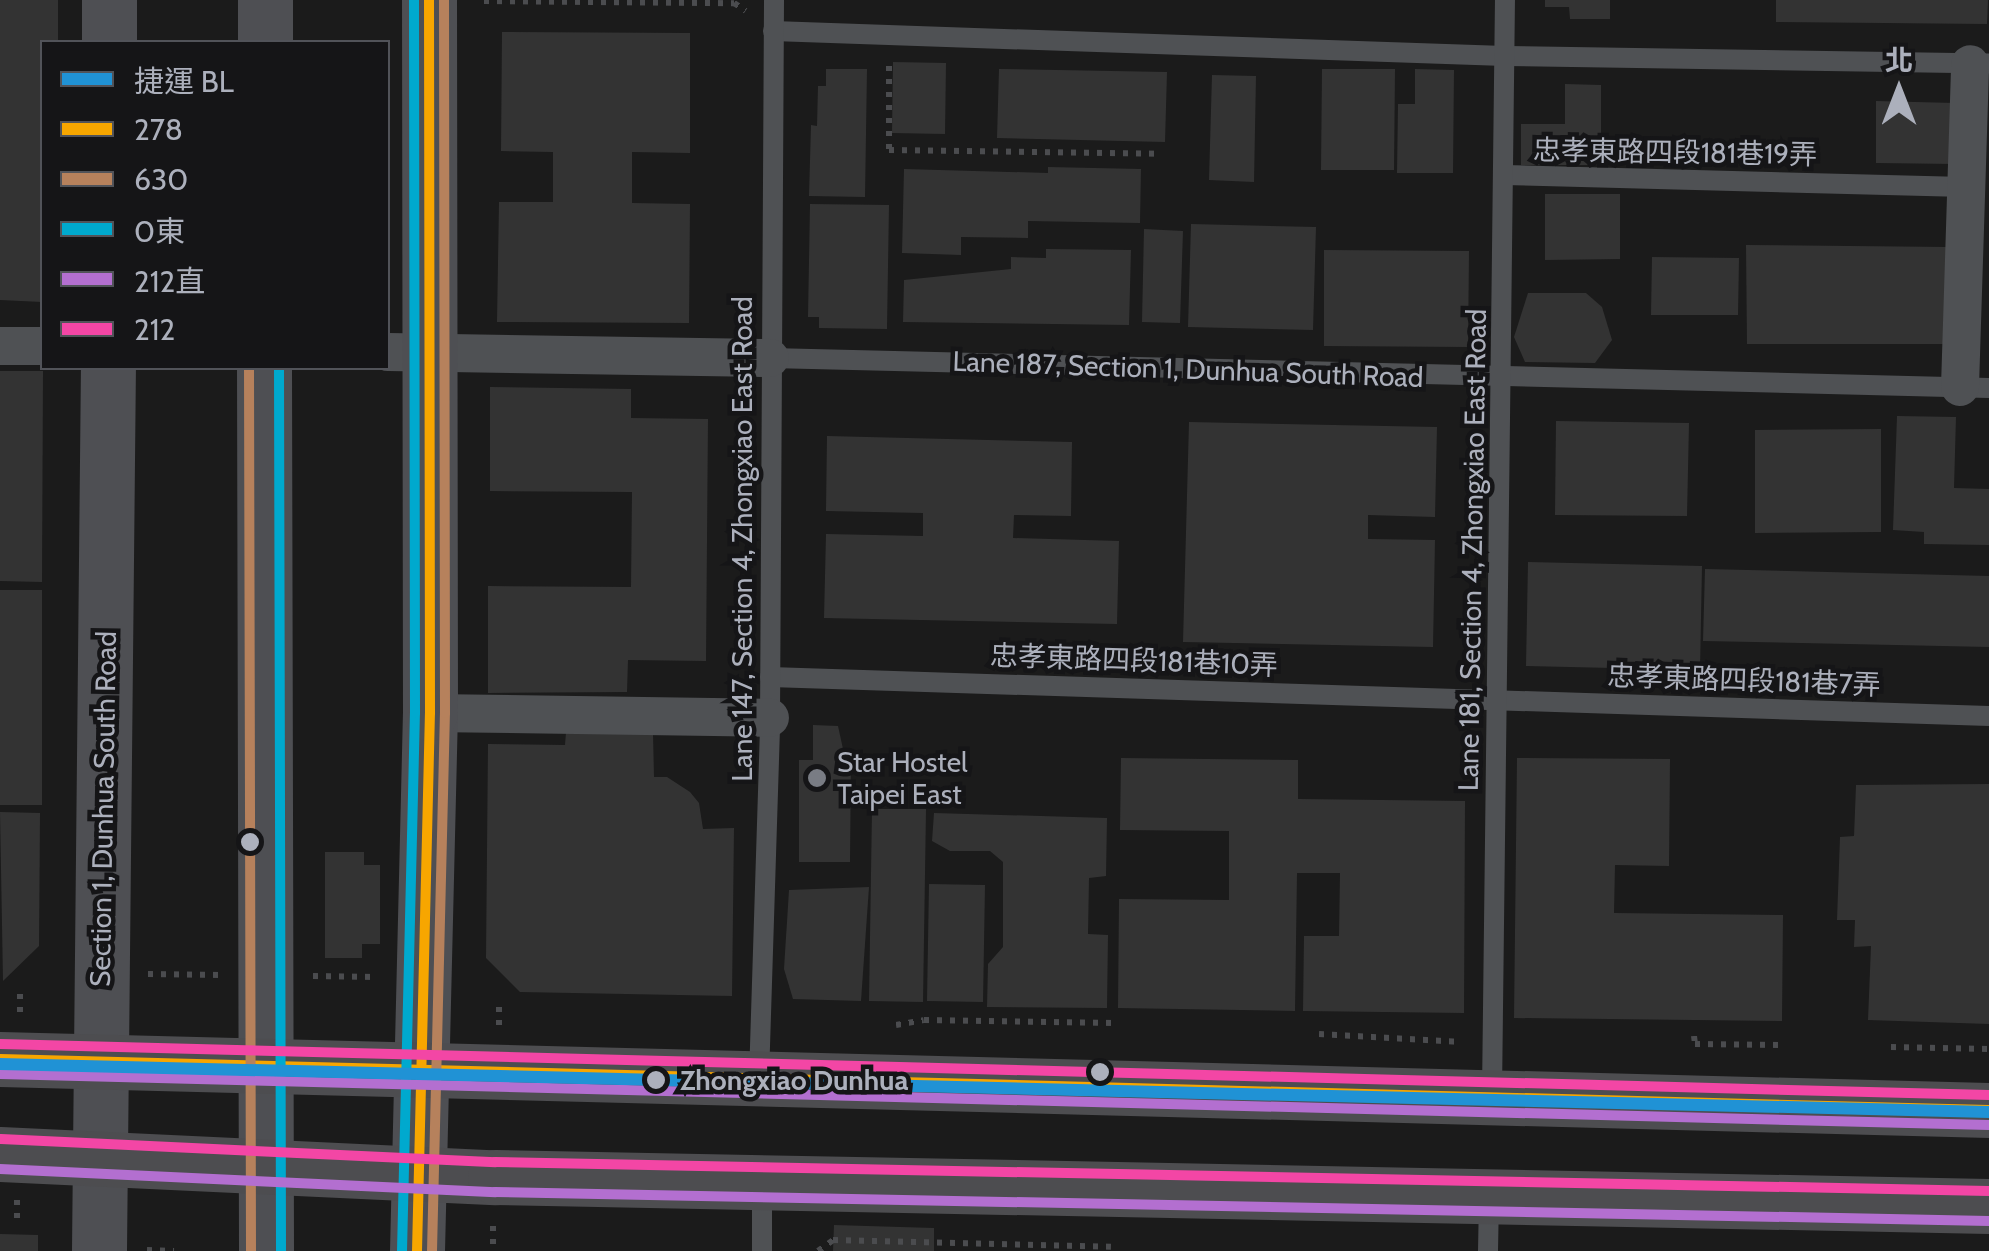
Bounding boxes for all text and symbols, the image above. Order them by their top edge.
legend [40,40,390,370]
north arrow [1849,40,1949,140]
text: 北 [1885,43,1913,77]
text: 捷運 BL [134,63,234,100]
text: 278 [134,111,183,148]
street label: 忠孝東路四段181巷19弄 [1533,133,1817,171]
text: 630 [134,161,188,198]
text: 0東 [134,213,185,250]
text: 212直 [134,263,205,300]
street label: Lane 147, Section 4, Zhongxiao East Road [725,296,759,782]
street label: Lane 181, Section 4, Zhongxiao East Road [1451,309,1493,791]
text: 212 [134,311,175,348]
street label: Lane 187, Section 1, Dunhua South Road [952,344,1424,394]
street label: Section 1, Dunhua South Road [83,631,123,987]
street label: 忠孝東路四段181巷10弄 [990,638,1278,682]
street label: 忠孝東路四段181巷7弄 [1607,658,1881,702]
place label: Star Hostel Taipei East [837,745,968,811]
marker: Star Hostel Taipei East [806,767,828,789]
unlabelled marker [240,832,260,852]
unlabelled marker [1090,1062,1110,1082]
place label: Zhongxiao Dunhua [680,1063,909,1097]
marker: Zhongxiao Dunhua [641,1065,671,1095]

